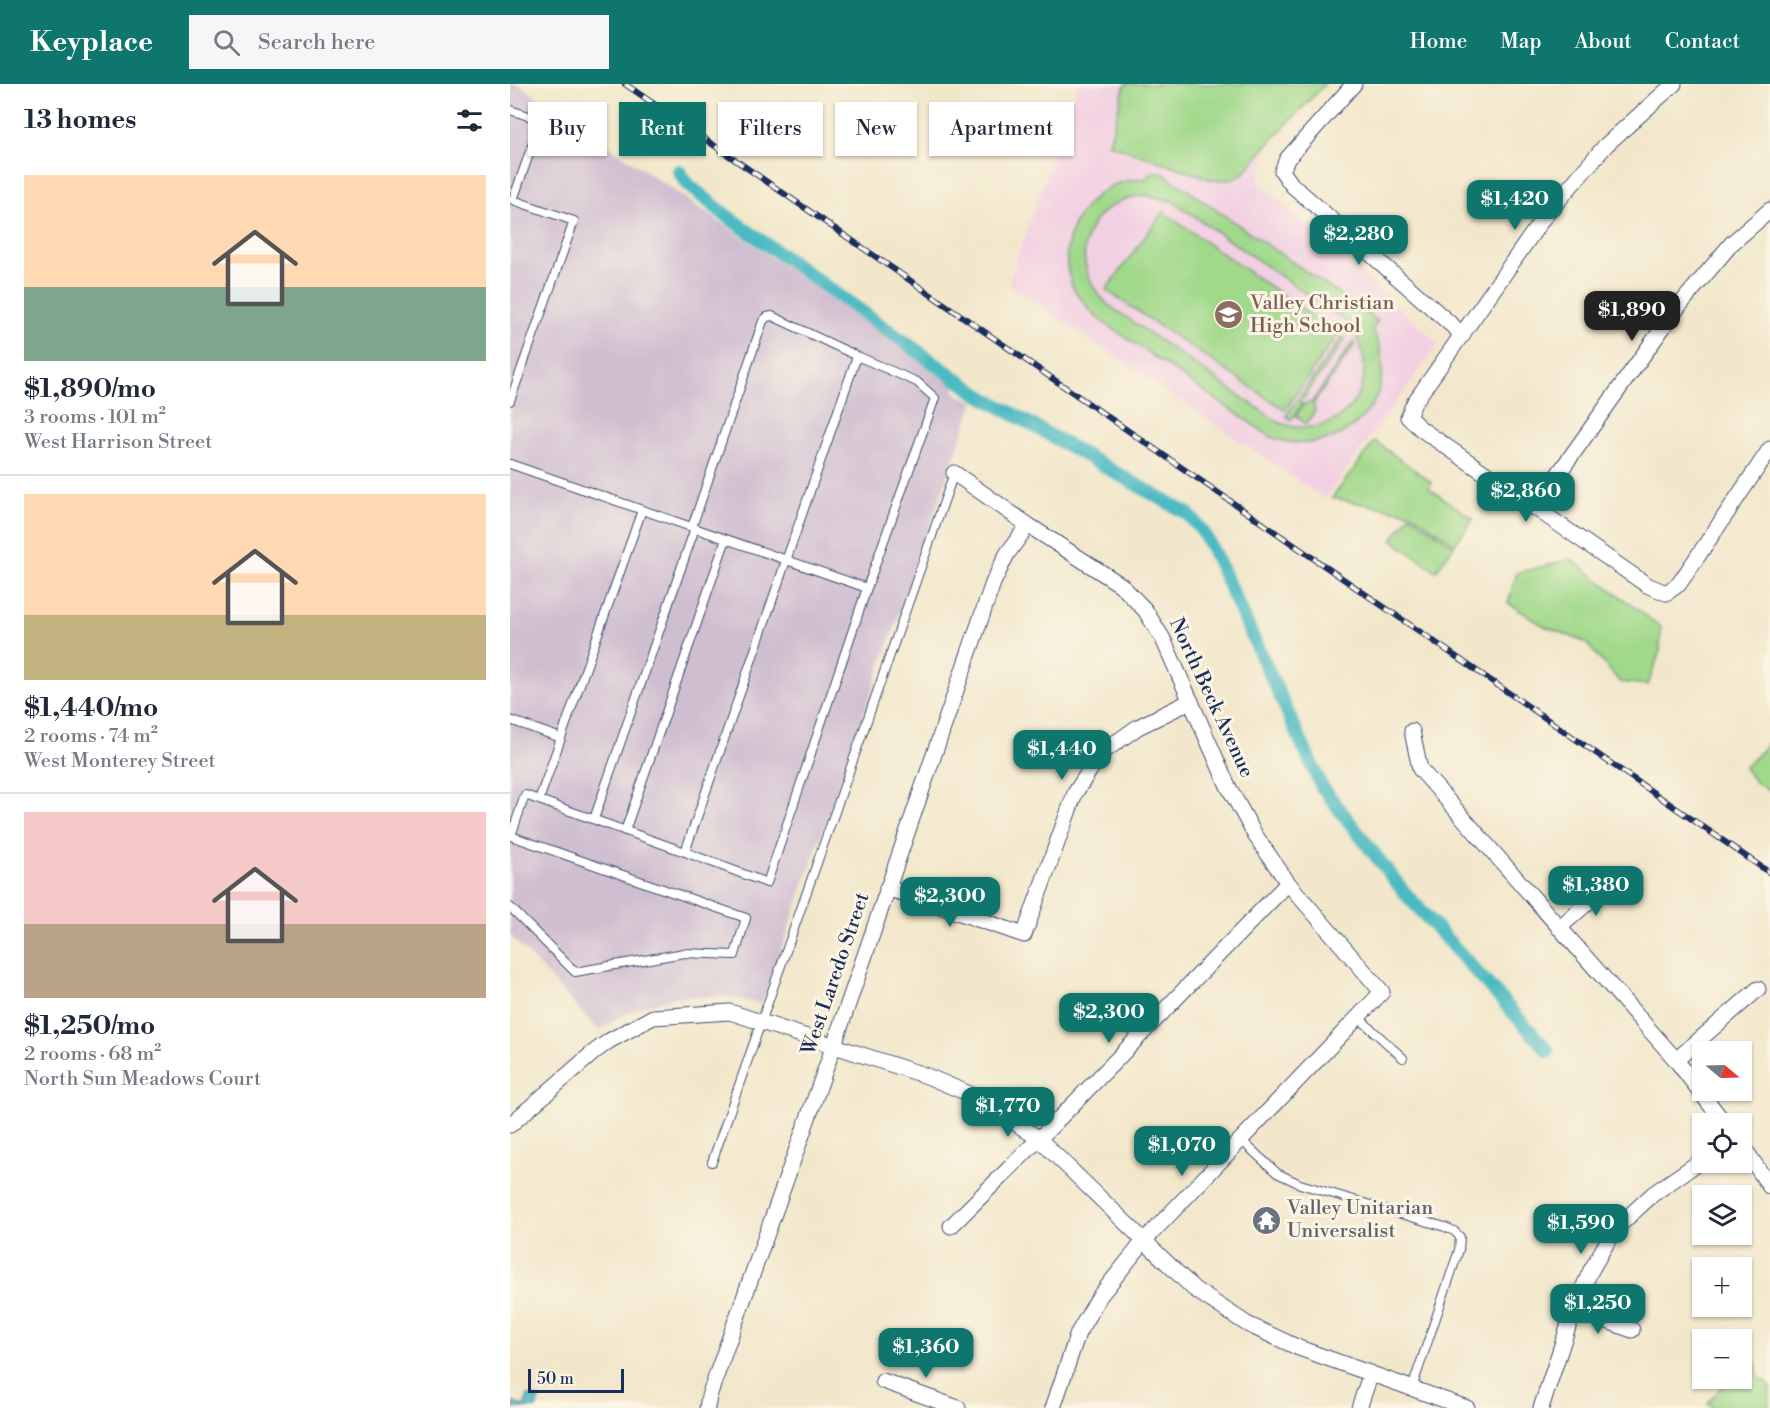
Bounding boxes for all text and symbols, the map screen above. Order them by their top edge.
search box [189,15,609,69]
text: Keyplace [30,25,153,60]
icon: search [210,26,243,59]
text: Search here [258,29,375,56]
text: Home [1410,29,1467,55]
text: Map [1500,29,1542,55]
text: About [1575,29,1632,55]
text: Contact [1665,29,1740,55]
chip: Buy [528,102,607,156]
chip: Rent [619,102,706,156]
chip: Filters [718,102,823,156]
chip: New [835,102,917,156]
chip: Apartment [929,102,1074,156]
text: 13 homes [24,104,136,136]
icon: filters [453,104,486,137]
pin: $1,420 [1466,180,1564,231]
text: $1,420 [1481,187,1549,212]
icon: home [201,214,309,322]
pin: $2,280 [1310,215,1408,266]
text: $2,280 [1324,222,1394,247]
place label: Valley Christian High School [1249,291,1394,339]
pin: $1,890 [1583,291,1681,342]
school or university icon: Valley Christian High School [1213,298,1245,330]
text: $1,890 [1598,298,1666,323]
text: $1,890/mo [24,373,156,405]
text: 3 rooms · 101 m² [24,405,166,430]
text: West Harrison Street [24,430,212,455]
pin: $2,860 [1477,472,1575,523]
text: $2,860 [1491,479,1561,504]
icon: home [201,533,309,641]
street label: North Beck Avenue [1163,614,1259,782]
text: $1,440/mo [24,692,158,724]
text: 2 rooms · 74 m² [24,724,158,749]
pin: $1,440 [1013,730,1111,781]
text: $1,440 [1027,737,1097,762]
text: West Monterey Street [24,749,216,774]
icon: home [201,851,309,959]
pin: $1,380 [1547,866,1645,917]
text: $1,380 [1562,873,1630,898]
pin: $2,300 [901,877,999,928]
text: $2,300 [914,884,986,909]
street label: West Laredo Street [796,890,876,1059]
pin: $2,300 [1060,993,1158,1044]
text: $2,300 [1073,1000,1145,1025]
text: $1,250/mo [24,1010,155,1042]
north arrow [1692,1041,1752,1101]
map controls [1692,1041,1752,1389]
text: 2 rooms · 68 m² [24,1042,161,1067]
text: North Sun Meadows Court [24,1067,261,1092]
pin: $1,770 [959,1087,1057,1138]
text: $1,770 [975,1094,1041,1119]
button: locate [1692,1113,1752,1173]
pin: $1,070 [1133,1126,1231,1177]
text: $1,070 [1148,1133,1216,1158]
button: layers [1692,1185,1752,1245]
place label: Valley Unitarian Universalist [1286,1196,1433,1244]
temple icon: Valley Unitarian Universalist [1250,1204,1282,1236]
pin: $1,590 [1532,1204,1630,1255]
text: $1,590 [1547,1211,1615,1236]
button: + [1692,1257,1752,1317]
pin: $1,250 [1549,1284,1647,1335]
text: $1,250 [1564,1291,1632,1316]
pin: $1,360 [877,1328,975,1379]
button: − [1692,1329,1752,1389]
text: $1,360 [892,1335,960,1360]
scale bar [528,1366,624,1394]
text: 50 m [537,1369,574,1389]

